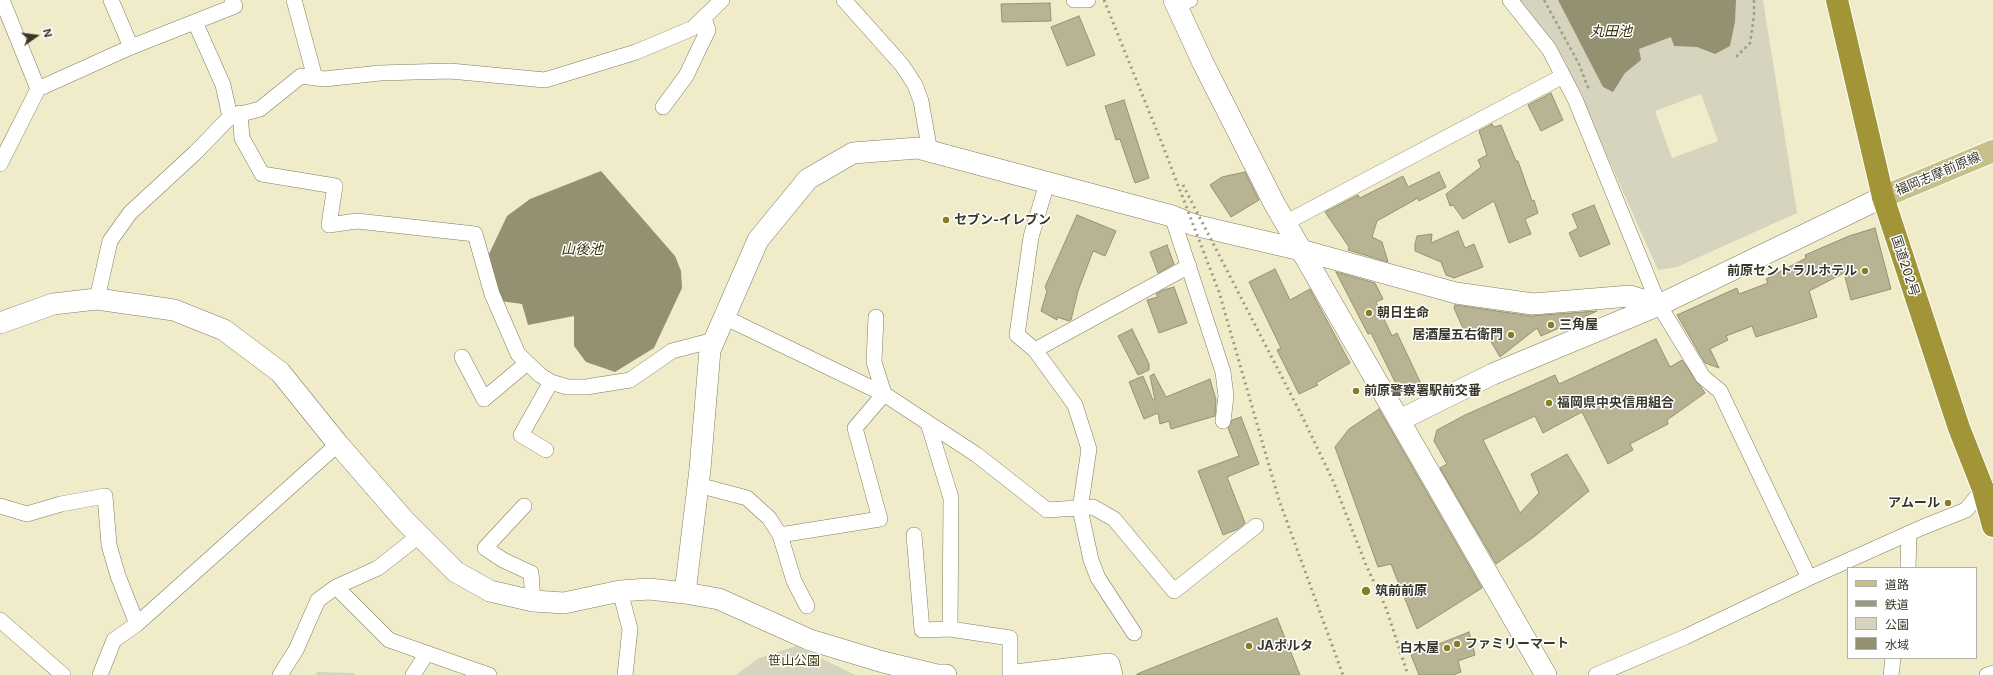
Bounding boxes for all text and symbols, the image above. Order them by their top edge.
north arrow [16,16,56,56]
water label: 丸田池 [1590,24,1632,40]
text: N [40,27,55,39]
street label: 福岡志摩前原線 [1893,149,1983,199]
place label: セブン-イレブン [954,212,1051,228]
marker: セブン-イレブン [941,215,951,225]
street label: 国道202号 [1888,234,1922,298]
water label: 山後池 [561,242,603,258]
place label: 前原セントラルホテル [1727,263,1857,279]
marker: 前原セントラルホテル [1860,266,1870,276]
place label: 朝日生命 [1377,305,1429,321]
marker: 朝日生命 [1364,308,1374,318]
place label: 三角屋 [1559,317,1598,333]
marker: 三角屋 [1546,320,1556,330]
place label: 居酒屋五右衛門 [1412,327,1503,343]
marker: 居酒屋五右衛門 [1506,330,1516,340]
place label: 前原警察署駅前交番 [1364,383,1481,399]
marker: 前原警察署駅前交番 [1351,386,1361,396]
place label: 福岡県中央信用組合 [1557,395,1674,411]
marker: 福岡県中央信用組合 [1544,398,1554,408]
place label: アムール [1888,495,1940,511]
marker: アムール [1943,498,1953,508]
legend [1847,567,1977,659]
text: 道路 [1885,577,1909,592]
place label: 筑前前原 [1375,583,1427,599]
marker: 筑前前原 [1360,585,1372,597]
text: 鉄道 [1885,597,1909,612]
text: 公園 [1885,617,1909,632]
place label: ファミリーマート [1465,636,1569,652]
text: 水域 [1885,637,1909,652]
place label: JAポルタ [1257,638,1313,654]
marker: ファミリーマート [1452,639,1462,649]
place label: 白木屋 [1400,640,1439,656]
marker: JAポルタ [1244,641,1254,651]
marker: 白木屋 [1442,643,1452,653]
park label: 笹山公園 [768,653,820,669]

